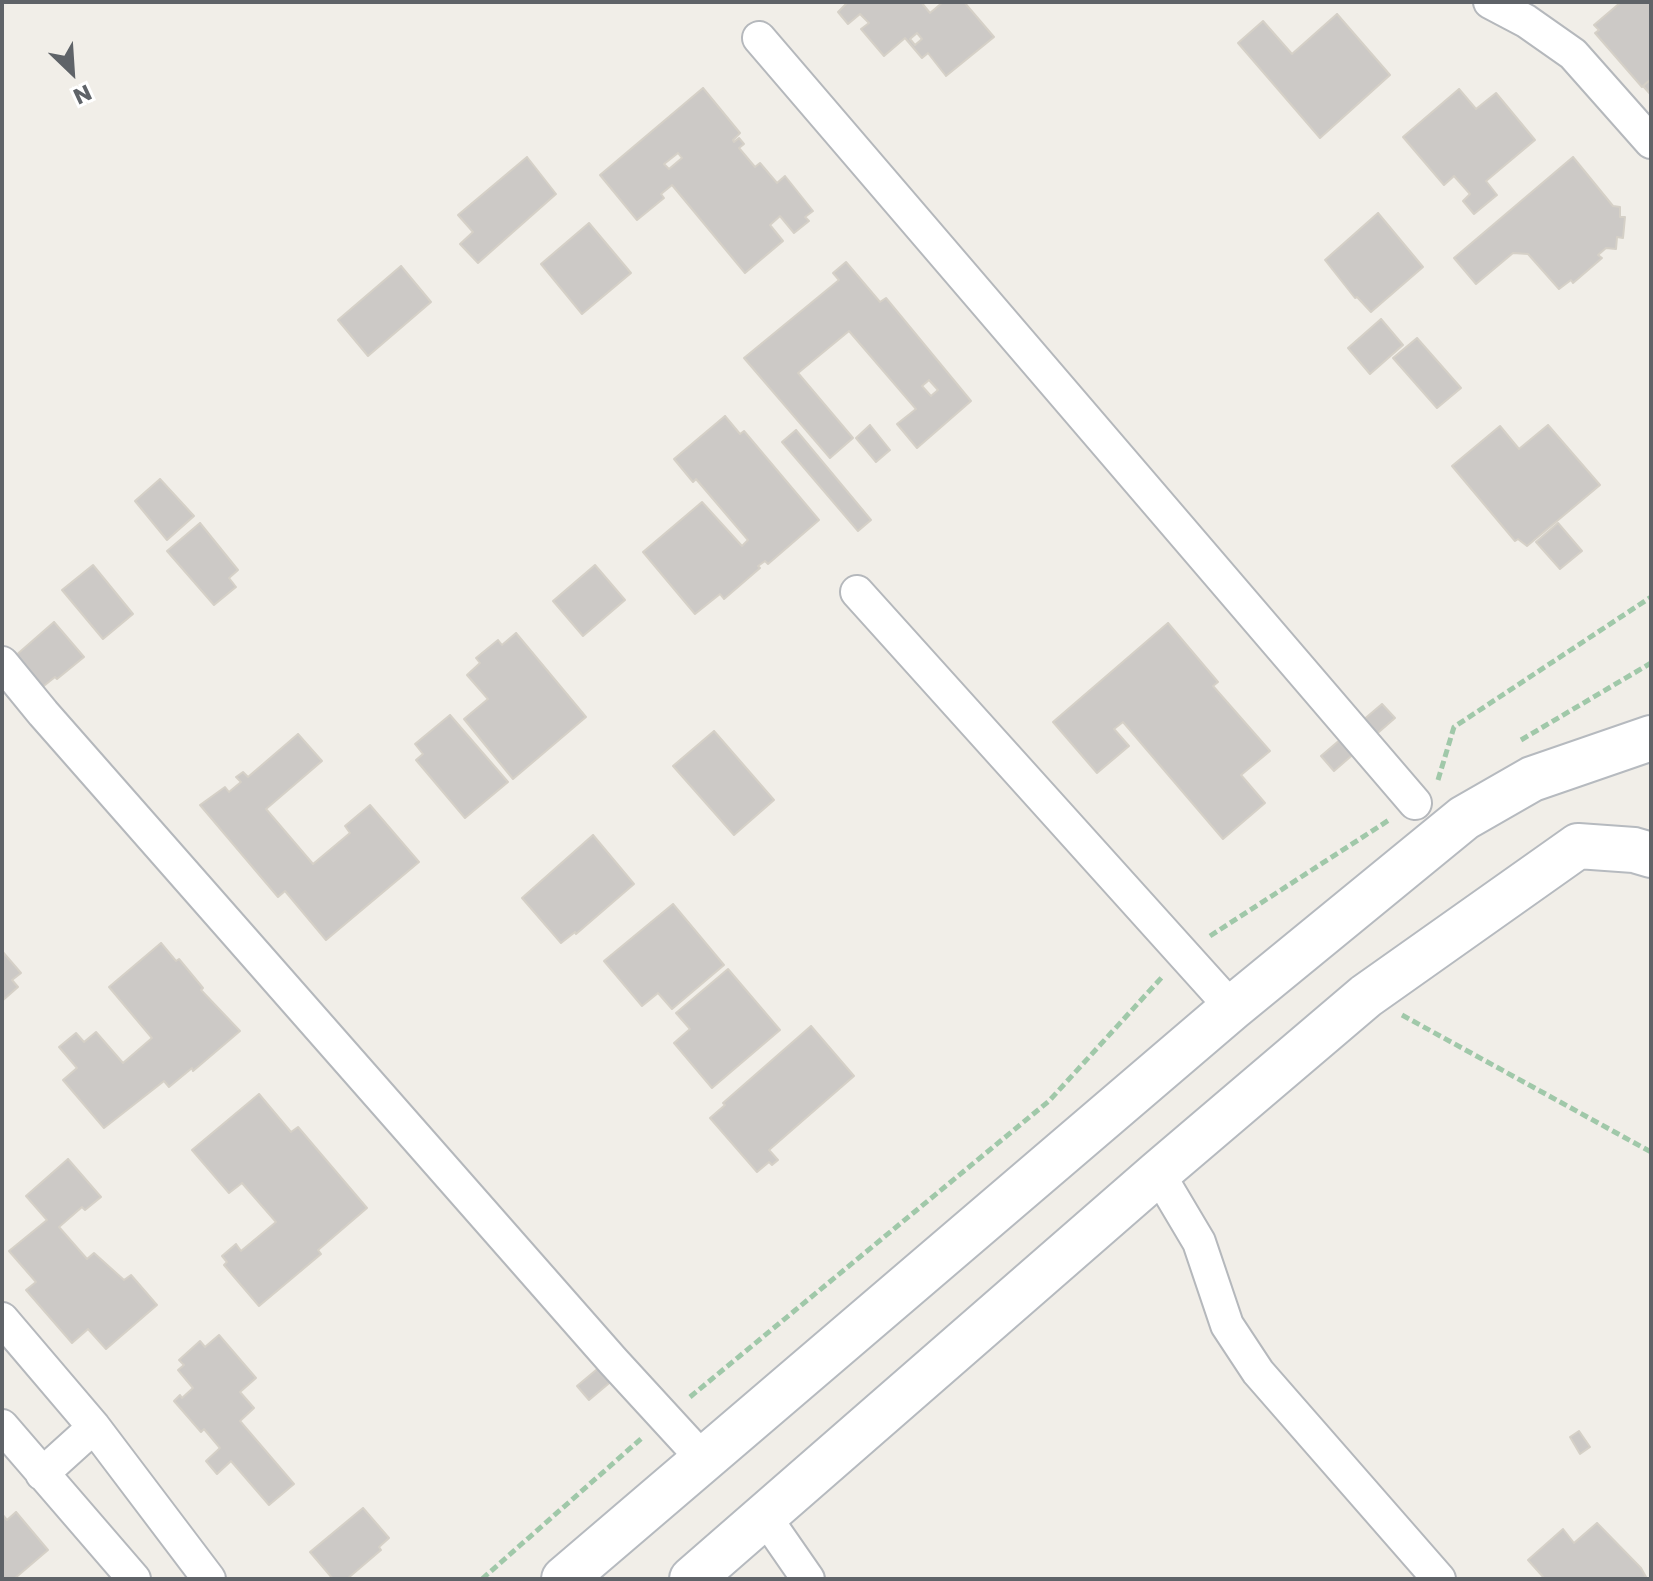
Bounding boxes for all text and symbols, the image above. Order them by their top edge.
north arrow [32,32,112,112]
text: N [68,77,96,112]

